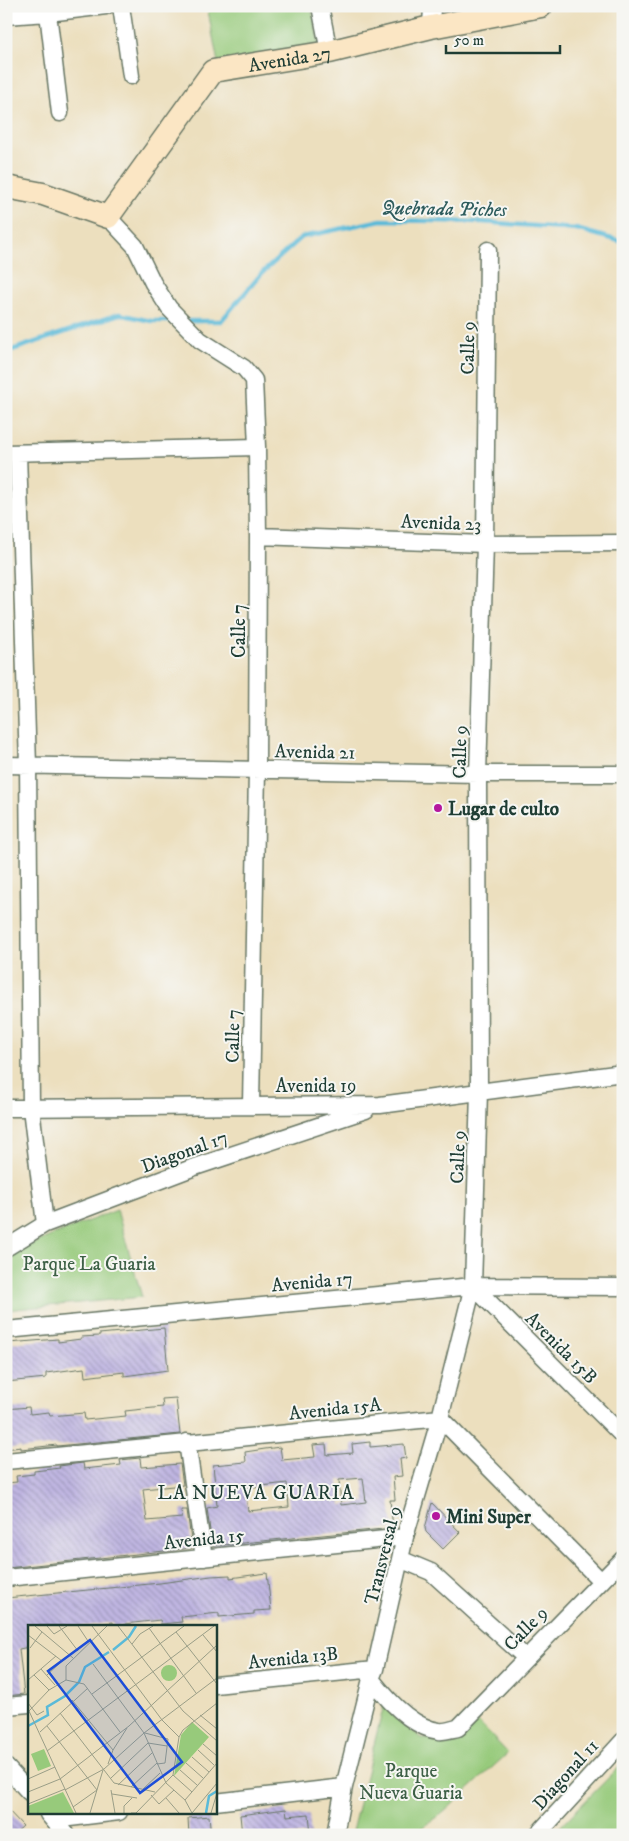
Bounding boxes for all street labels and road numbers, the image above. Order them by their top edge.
street label: Avenida 27 [247,42,333,78]
street label: Calle 9 [457,321,480,375]
street label: Avenida 23 [400,511,482,536]
street label: Calle 7 [228,604,251,658]
street label: Calle 9 [449,725,472,779]
street label: Avenida 21 [274,740,356,765]
street label: Calle 7 [222,1009,245,1063]
street label: Avenida 19 [276,1075,356,1098]
street label: Diagonal 17 [138,1126,231,1179]
street label: Calle 9 [446,1130,471,1184]
street label: Avenida 17 [271,1267,354,1297]
street label: Avenida 15B [520,1307,602,1389]
street label: Avenida 15A [288,1393,383,1426]
street label: Transversal 9 [360,1504,407,1607]
street label: Avenida 15 [163,1524,246,1555]
street label: Calle 9 [499,1602,553,1656]
street label: Avenida 13B [247,1642,339,1675]
street label: Diagonal 11 [528,1735,604,1815]

